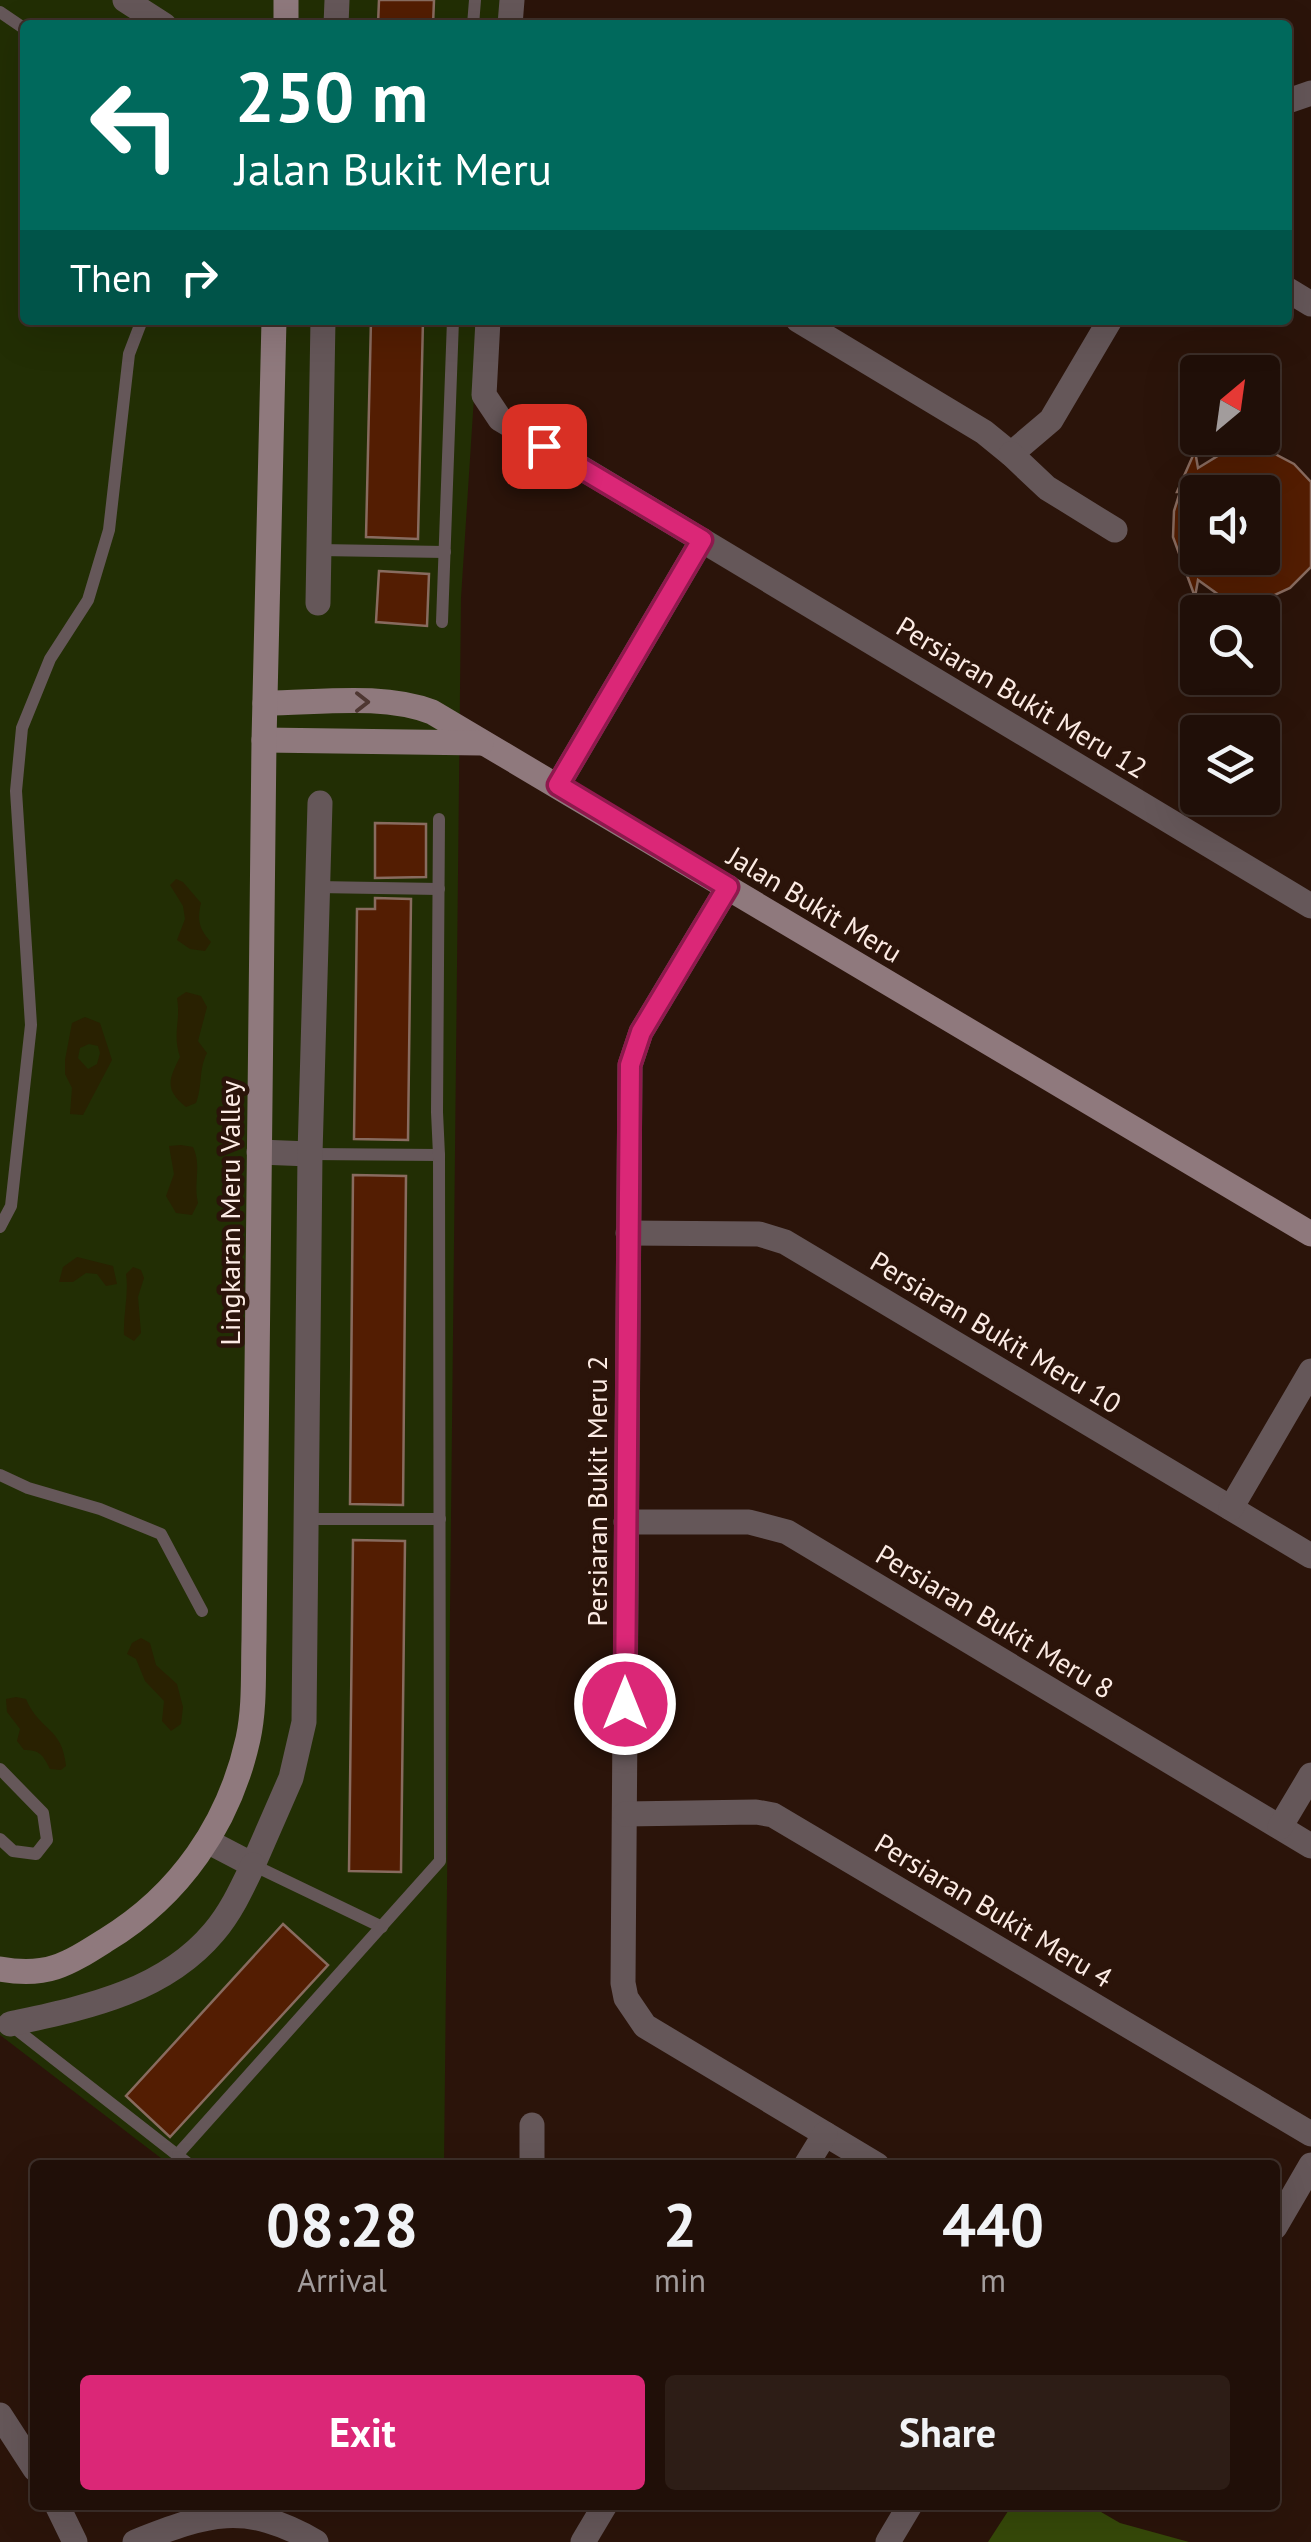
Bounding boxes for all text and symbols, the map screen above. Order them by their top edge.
text: 250 m [235,51,428,141]
icon: left [70,60,200,190]
text: Jalan Bukit Meru [235,139,552,197]
icon: right [172,250,227,305]
text: Then [70,253,152,302]
north arrow [1180,355,1280,455]
map controls [1180,355,1280,815]
pin [502,404,587,489]
icon: arrive [517,419,572,474]
button: sound [1180,475,1280,575]
button: search [1180,595,1280,695]
street label: Persiaran Bukit Meru 12 [890,607,1154,787]
one-way arrow [355,692,371,713]
button: layers [1180,715,1280,815]
street label: Jalan Bukit Meru [720,837,909,971]
street label: Lingkaran Meru Valley [211,1081,248,1345]
street label: Persiaran Bukit Meru 10 [864,1242,1128,1422]
street label: Persiaran Bukit Meru 2 [578,1356,615,1626]
street label: Persiaran Bukit Meru 8 [869,1535,1121,1707]
position arrow [573,1652,677,1756]
street label: Persiaran Bukit Meru 4 [868,1824,1120,1996]
text: 08:28 [266,2185,418,2263]
text: 2 [663,2185,697,2263]
text: 440 [942,2185,1044,2263]
text: Arrival [297,2259,387,2301]
text: min [654,2259,706,2301]
text: m [980,2259,1006,2301]
button: Exit [80,2375,645,2490]
button: Share [665,2375,1230,2490]

